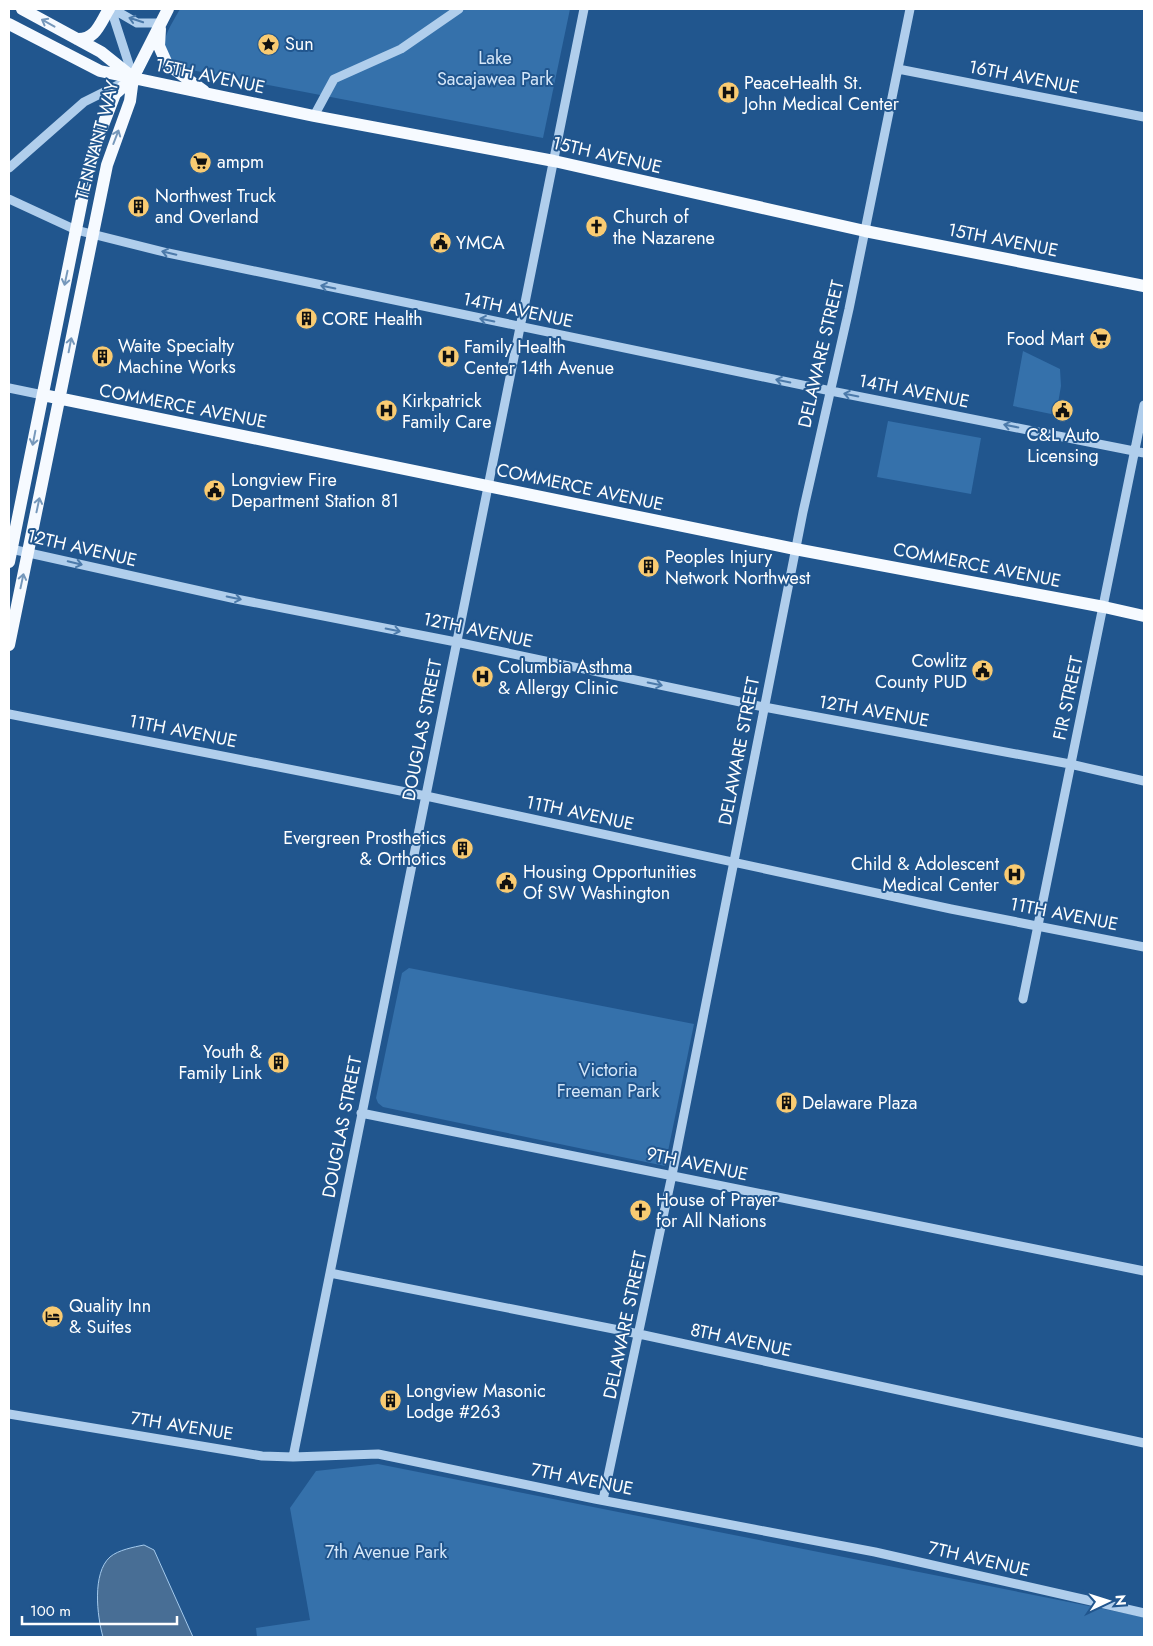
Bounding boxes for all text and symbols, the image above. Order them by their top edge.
one-way arrow [128,15,144,25]
one-way arrow [41,18,56,27]
place label: Sun [285,31,314,57]
place icon: Sun [257,32,281,56]
park label: Lake Sacajawea Park [437,45,553,92]
street label: 15TH AVENUE [153,52,267,100]
street label: 16TH AVENUE [967,54,1081,100]
place label: PeaceHealth St. John Medical Center [742,70,900,117]
street label: TENNANT WAY [69,77,126,203]
hospital icon: PeaceHealth St. John Medical Center [716,81,740,105]
one-way arrow [112,129,121,145]
street label: 15TH AVENUE [550,130,664,180]
place label: ampm [217,149,264,175]
supermarket icon: ampm [189,150,213,174]
place label: Northwest Truck and Overland [155,183,276,230]
building icon: Northwest Truck and Overland [127,194,151,218]
place label: Church of the Nazarene [613,204,715,251]
church icon: Church of the Nazarene [585,215,609,239]
street label: 15TH AVENUE [946,217,1060,263]
place label: YMCA [456,230,505,256]
public building icon: YMCA [428,231,452,255]
one-way arrow [161,248,177,257]
one-way arrow [61,270,70,286]
street label: DELAWARE STREET [791,277,851,430]
one-way arrow [320,281,336,291]
street label: 14TH AVENUE [460,286,576,334]
place label: CORE Health [322,306,423,332]
building icon: CORE Health [294,307,318,331]
one-way arrow [479,315,495,324]
place label: Food Mart [1006,326,1085,352]
supermarket icon: Food Mart [1088,327,1112,351]
place label: Waite Specialty Machine Works [118,333,236,380]
place label: Family Health Center 14th Avenue [464,334,614,381]
one-way arrow [66,338,75,354]
building icon: Waite Specialty Machine Works [90,344,114,368]
hospital icon: Family Health Center 14th Avenue [436,345,460,369]
street label: 14TH AVENUE [856,368,972,414]
one-way arrow [775,376,791,385]
street label: COMMERCE AVENUE [97,377,269,435]
place label: Kirkpatrick Family Care [402,388,491,435]
one-way arrow [844,389,860,399]
public building icon: C&L Auto Licensing [1051,398,1075,422]
hospital icon: Kirkpatrick Family Care [374,399,398,423]
one-way arrow [1003,421,1019,431]
place label: C&L Auto Licensing [1026,422,1100,469]
one-way arrow [29,429,38,445]
street label: COMMERCE AVENUE [494,457,666,517]
place label: Longview Fire Department Station 81 [231,467,399,514]
public building icon: Longview Fire Department Station 81 [203,478,227,502]
one-way arrow [33,497,43,513]
street label: 12TH AVENUE [25,523,139,573]
street label: COMMERCE AVENUE [891,536,1063,594]
place label: Peoples Injury Network Northwest [665,544,811,591]
building icon: Peoples Injury Network Northwest [637,555,661,579]
one-way arrow [67,559,83,568]
one-way arrow [18,574,27,590]
one-way arrow [226,594,242,604]
street label: 12TH AVENUE [421,606,535,654]
one-way arrow [385,625,401,635]
place label: Cowlitz County PUD [875,648,968,695]
street label: FIR STREET [1046,653,1090,742]
place label: Columbia Asthma & Allergy Clinic [498,654,632,701]
street label: DOUGLAS STREET [396,656,449,803]
public building icon: Cowlitz County PUD [971,659,995,683]
hospital icon: Columbia Asthma & Allergy Clinic [470,665,494,689]
street label: DELAWARE STREET [712,674,766,827]
one-way arrow [647,680,663,689]
street label: 12TH AVENUE [817,688,931,734]
street label: 11TH AVENUE [127,708,239,754]
street label: 11TH AVENUE [524,789,636,837]
place label: Evergreen Prosthetics & Orthotics [283,825,446,872]
building icon: Evergreen Prosthetics & Orthotics [450,836,474,860]
place label: Child & Adolescent Medical Center [851,851,1000,898]
place label: Housing Opportunities Of SW Washington [523,859,696,906]
hospital icon: Child & Adolescent Medical Center [1003,862,1027,886]
public building icon: Housing Opportunities Of SW Washington [495,870,519,894]
street label: 11TH AVENUE [1008,891,1120,937]
place label: Youth & Family Link [179,1039,262,1086]
building icon: Youth & Family Link [266,1050,290,1074]
street label: DOUGLAS STREET [316,1053,369,1200]
park label: Victoria Freeman Park [557,1057,659,1104]
place label: Delaware Plaza [802,1090,917,1116]
building icon: Delaware Plaza [774,1091,798,1115]
street label: 9TH AVENUE [644,1141,750,1187]
place label: House of Prayer for All Nations [656,1187,779,1234]
church icon: House of Prayer for All Nations [628,1198,652,1222]
street label: DELAWARE STREET [597,1248,654,1401]
place label: Quality Inn & Suites [69,1293,151,1340]
hotel icon: Quality Inn & Suites [41,1304,65,1328]
street label: 8TH AVENUE [688,1317,794,1363]
place label: Longview Masonic Lodge #263 [406,1378,546,1425]
building icon: Longview Masonic Lodge #263 [378,1389,402,1413]
street label: 7TH AVENUE [129,1405,235,1447]
street label: 7TH AVENUE [529,1456,635,1502]
street label: 7TH AVENUE [926,1535,1032,1583]
park label: 7th Avenue Park [325,1539,447,1565]
north arrow [1083,1576,1133,1626]
scale bar [22,1594,178,1626]
text: N [1111,1594,1131,1606]
text: 100 m [30,1600,71,1622]

